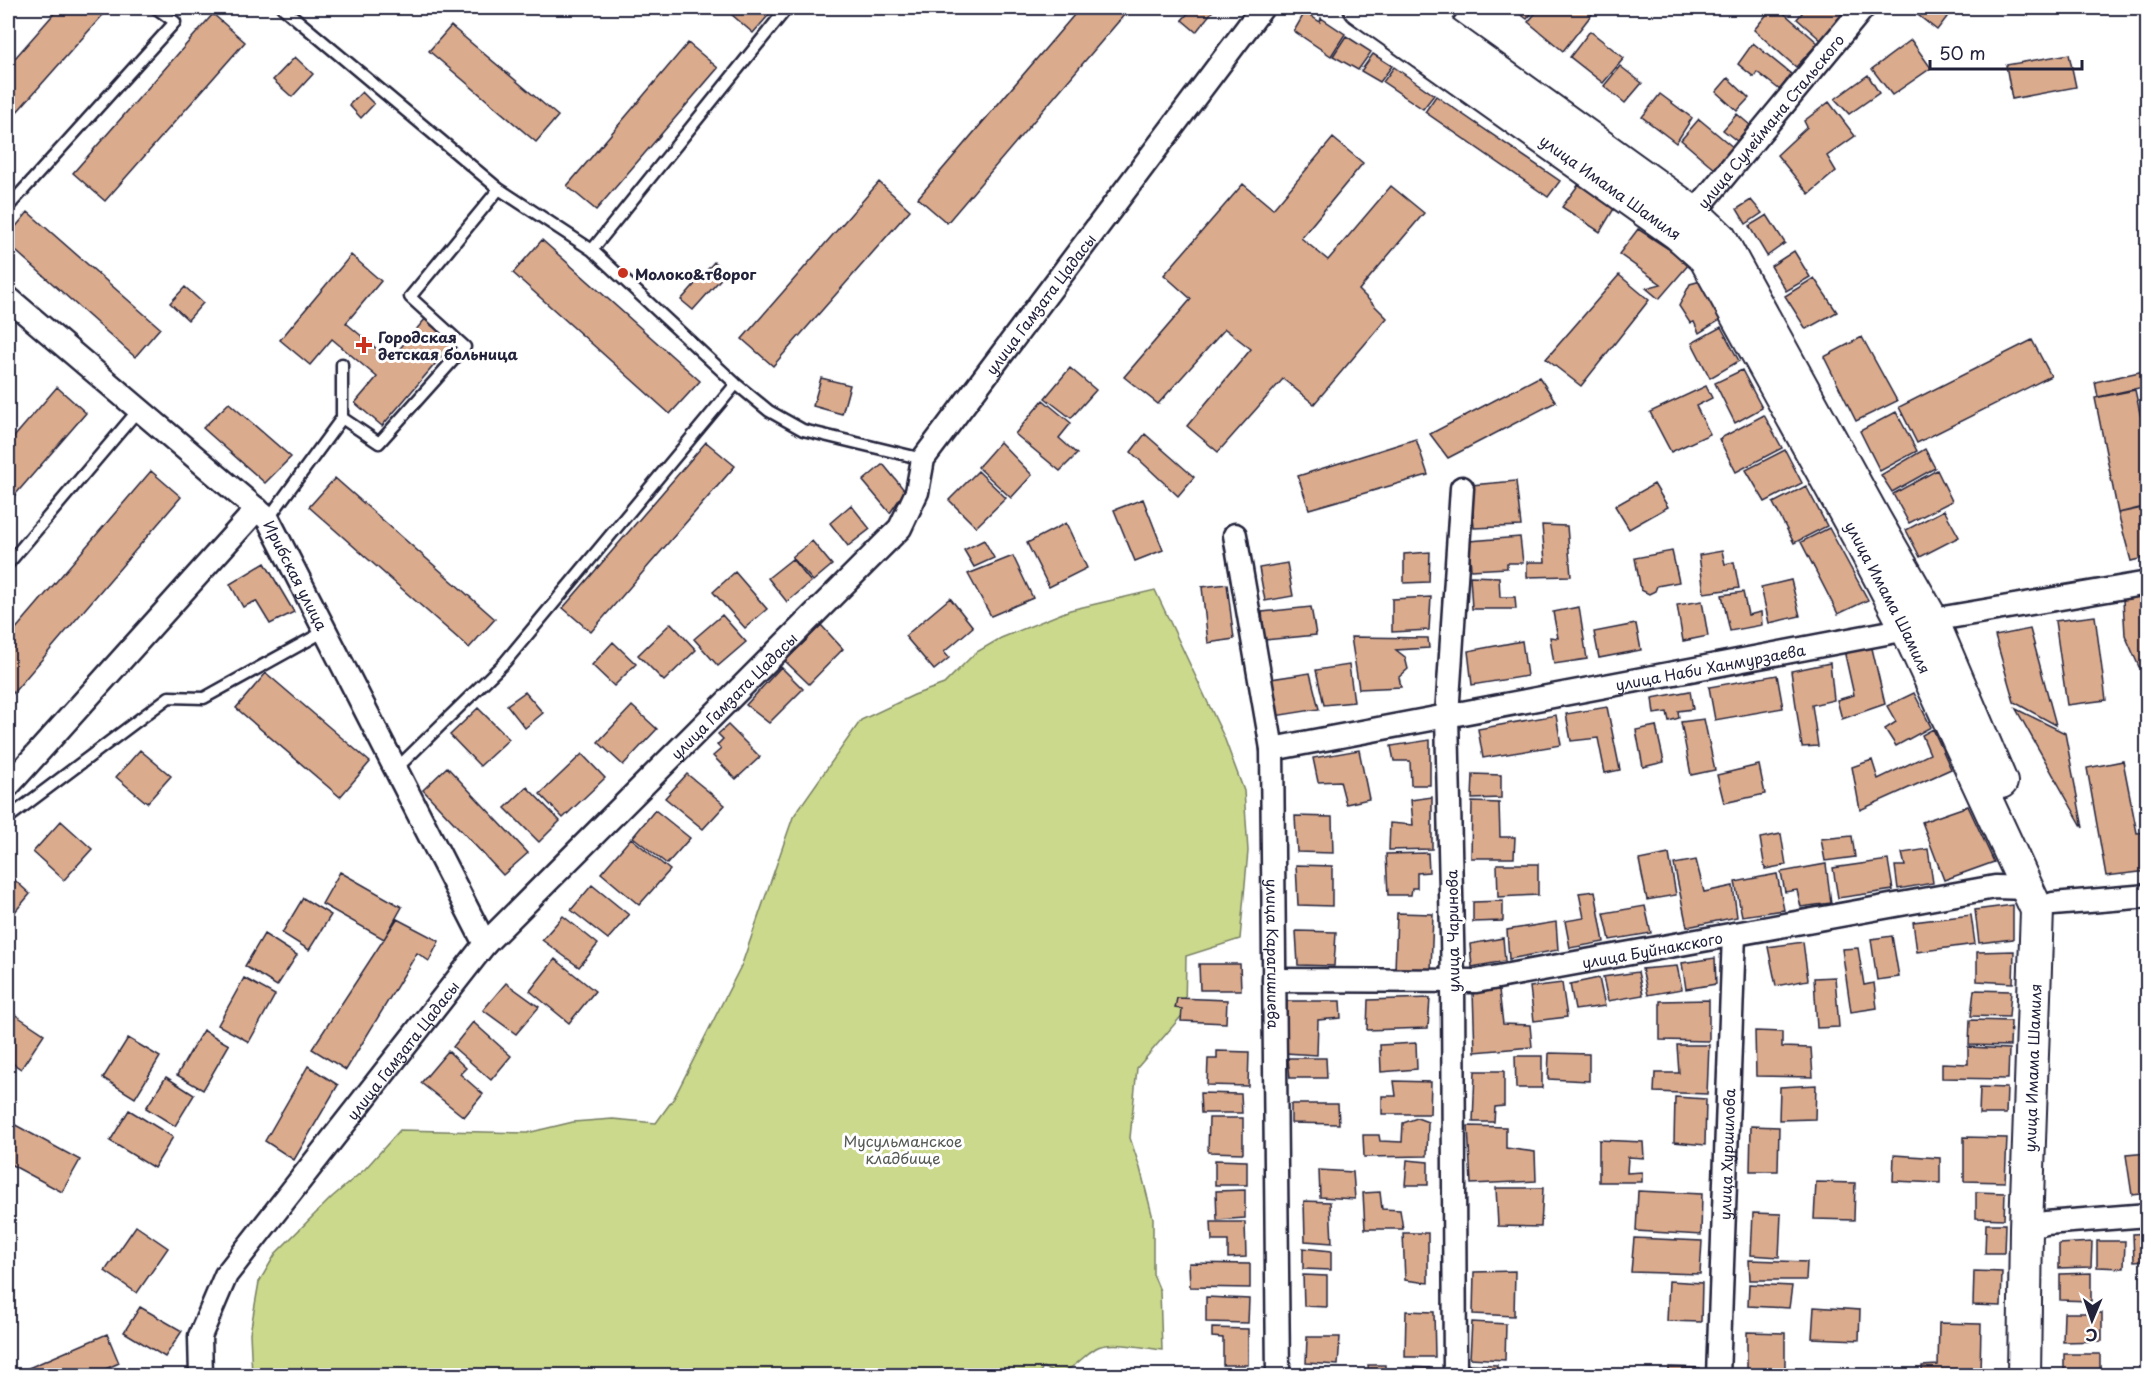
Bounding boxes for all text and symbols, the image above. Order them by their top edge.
street label: улица Сулеймана Стальского [1691,29,1849,213]
scale bar [1930,33,2082,71]
text: 50 m [1939,39,1986,66]
street label: улица Имама Шамиля [1536,128,1687,245]
street label: улица Гамзата Цадасы [979,228,1100,379]
place label: Молоко&творог [635,262,757,285]
marker: Молоко&творог [616,266,630,280]
place label: Городская детская больница [378,325,518,365]
marker: Городская детская больница [355,336,373,354]
street label: Ирибская улица [259,516,335,635]
street label: улица Имама Шамиля [1840,516,1937,677]
street label: улица Гамзата Цадасы [665,627,802,764]
street label: улица Наби Ханмурзаева [1613,637,1808,695]
street label: улица Чаринова [1439,869,1465,993]
street label: улица Карагишиева [1262,879,1286,1030]
street label: улица Буйнакского [1580,925,1724,973]
street label: улица Гамзата Цадасы [340,976,464,1125]
street label: улица Имама Шамиля [2018,983,2046,1153]
street label: улица Хуршилова [1712,1087,1740,1220]
park label: Мусульманское кладбище [843,1129,963,1169]
north arrow [2062,1290,2122,1350]
text: С [2085,1324,2098,1348]

